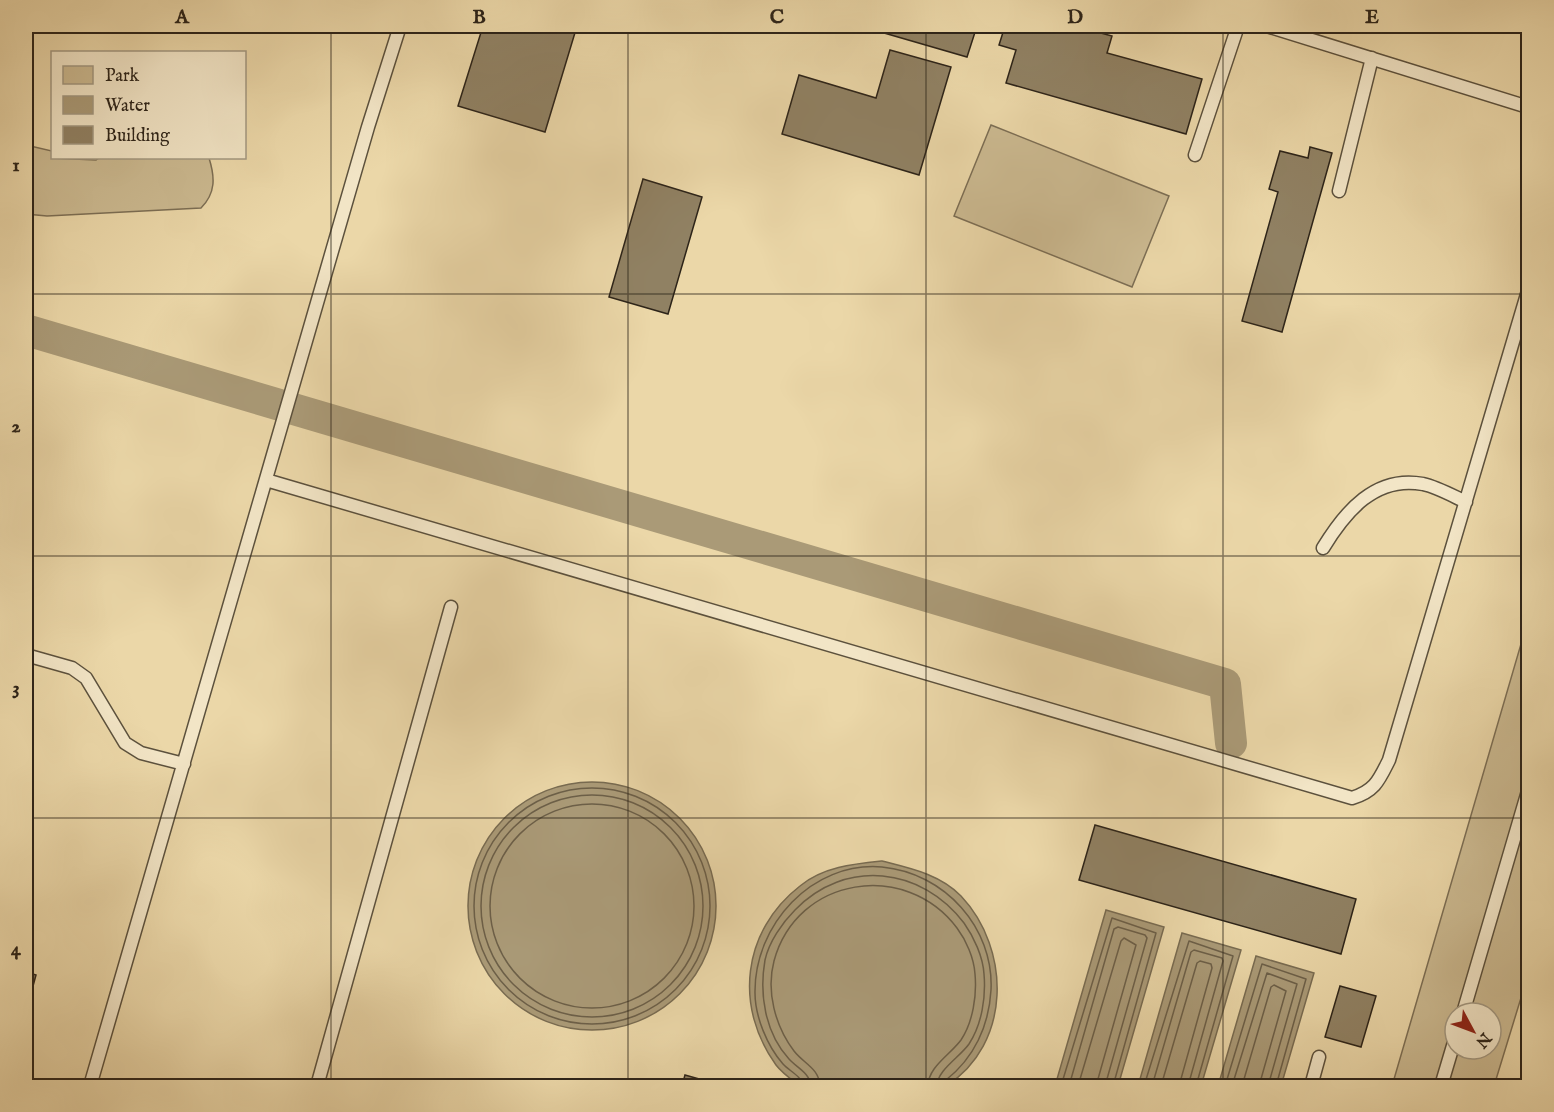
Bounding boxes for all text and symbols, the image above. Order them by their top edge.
text: A [174,5,190,30]
text: B [472,5,486,30]
text: C [770,5,784,30]
text: D [1067,5,1083,30]
text: E [1365,5,1379,30]
legend [51,51,246,159]
text: Park [105,65,140,88]
text: Water [105,95,150,118]
text: Building [105,125,170,148]
text: 1 [12,153,20,178]
text: 2 [11,414,21,439]
text: 3 [12,676,20,701]
text: 4 [11,937,22,962]
north arrow [1443,1001,1503,1061]
text: N [1471,1027,1496,1051]

